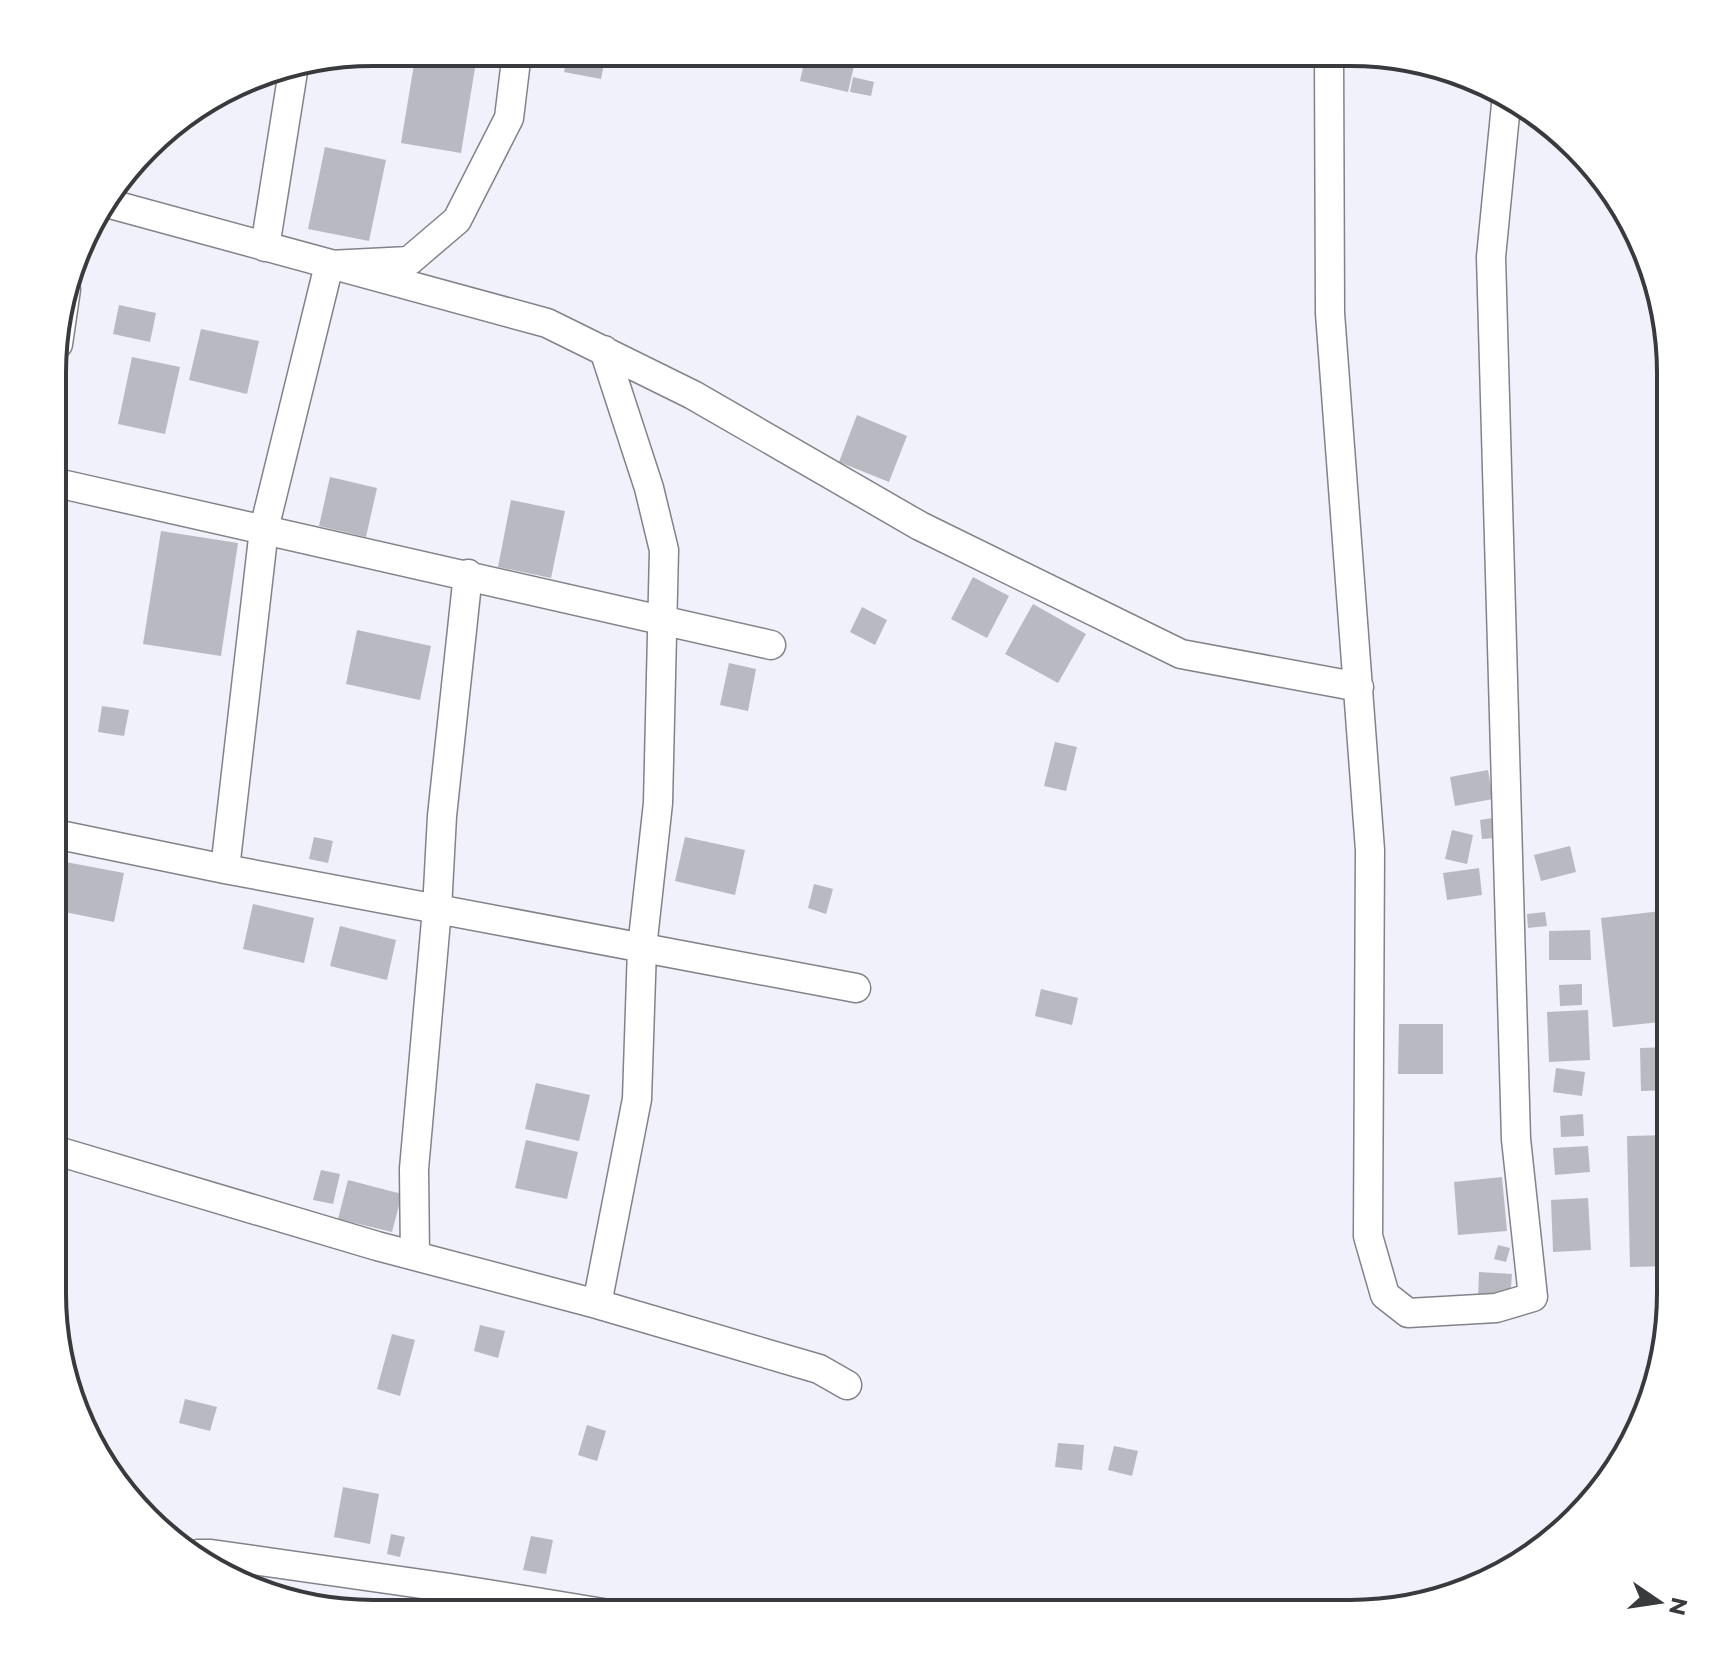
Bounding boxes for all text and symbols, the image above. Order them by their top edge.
north arrow [1619,1562,1699,1642]
text: N [1663,1595,1693,1618]

